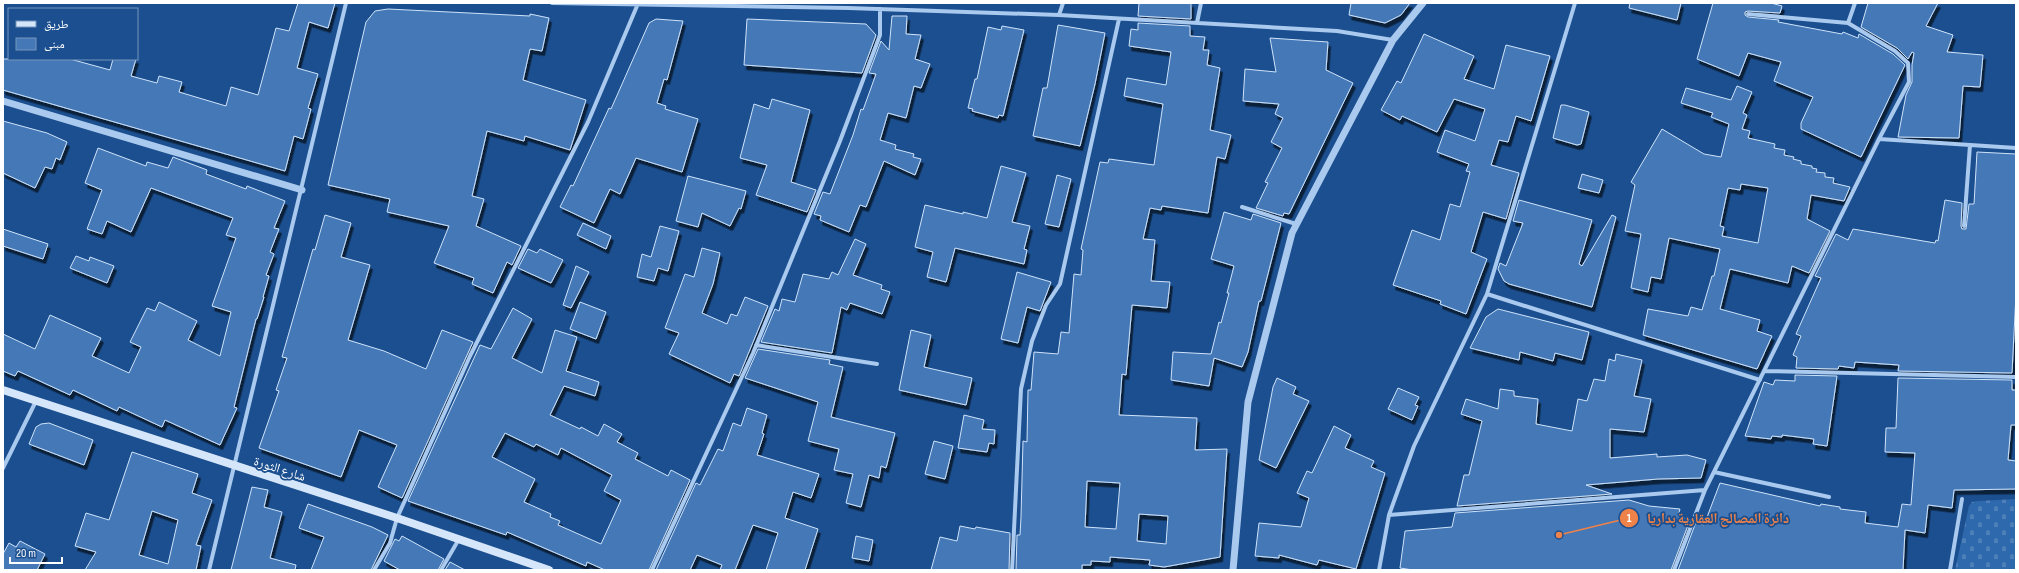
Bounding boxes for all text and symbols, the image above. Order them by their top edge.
legend [8,8,138,60]
text: طريق [44,17,69,32]
text: مبنى [44,37,65,52]
street label: شارع الثورة [251,453,308,486]
callout: دائرة المصالح العقارية بداريا [1619,505,1798,531]
text: دائرة المصالح العقارية بداريا [1647,510,1789,527]
text: 1 [1627,511,1632,526]
scale bar [10,539,62,565]
text: 20 m [16,546,36,561]

